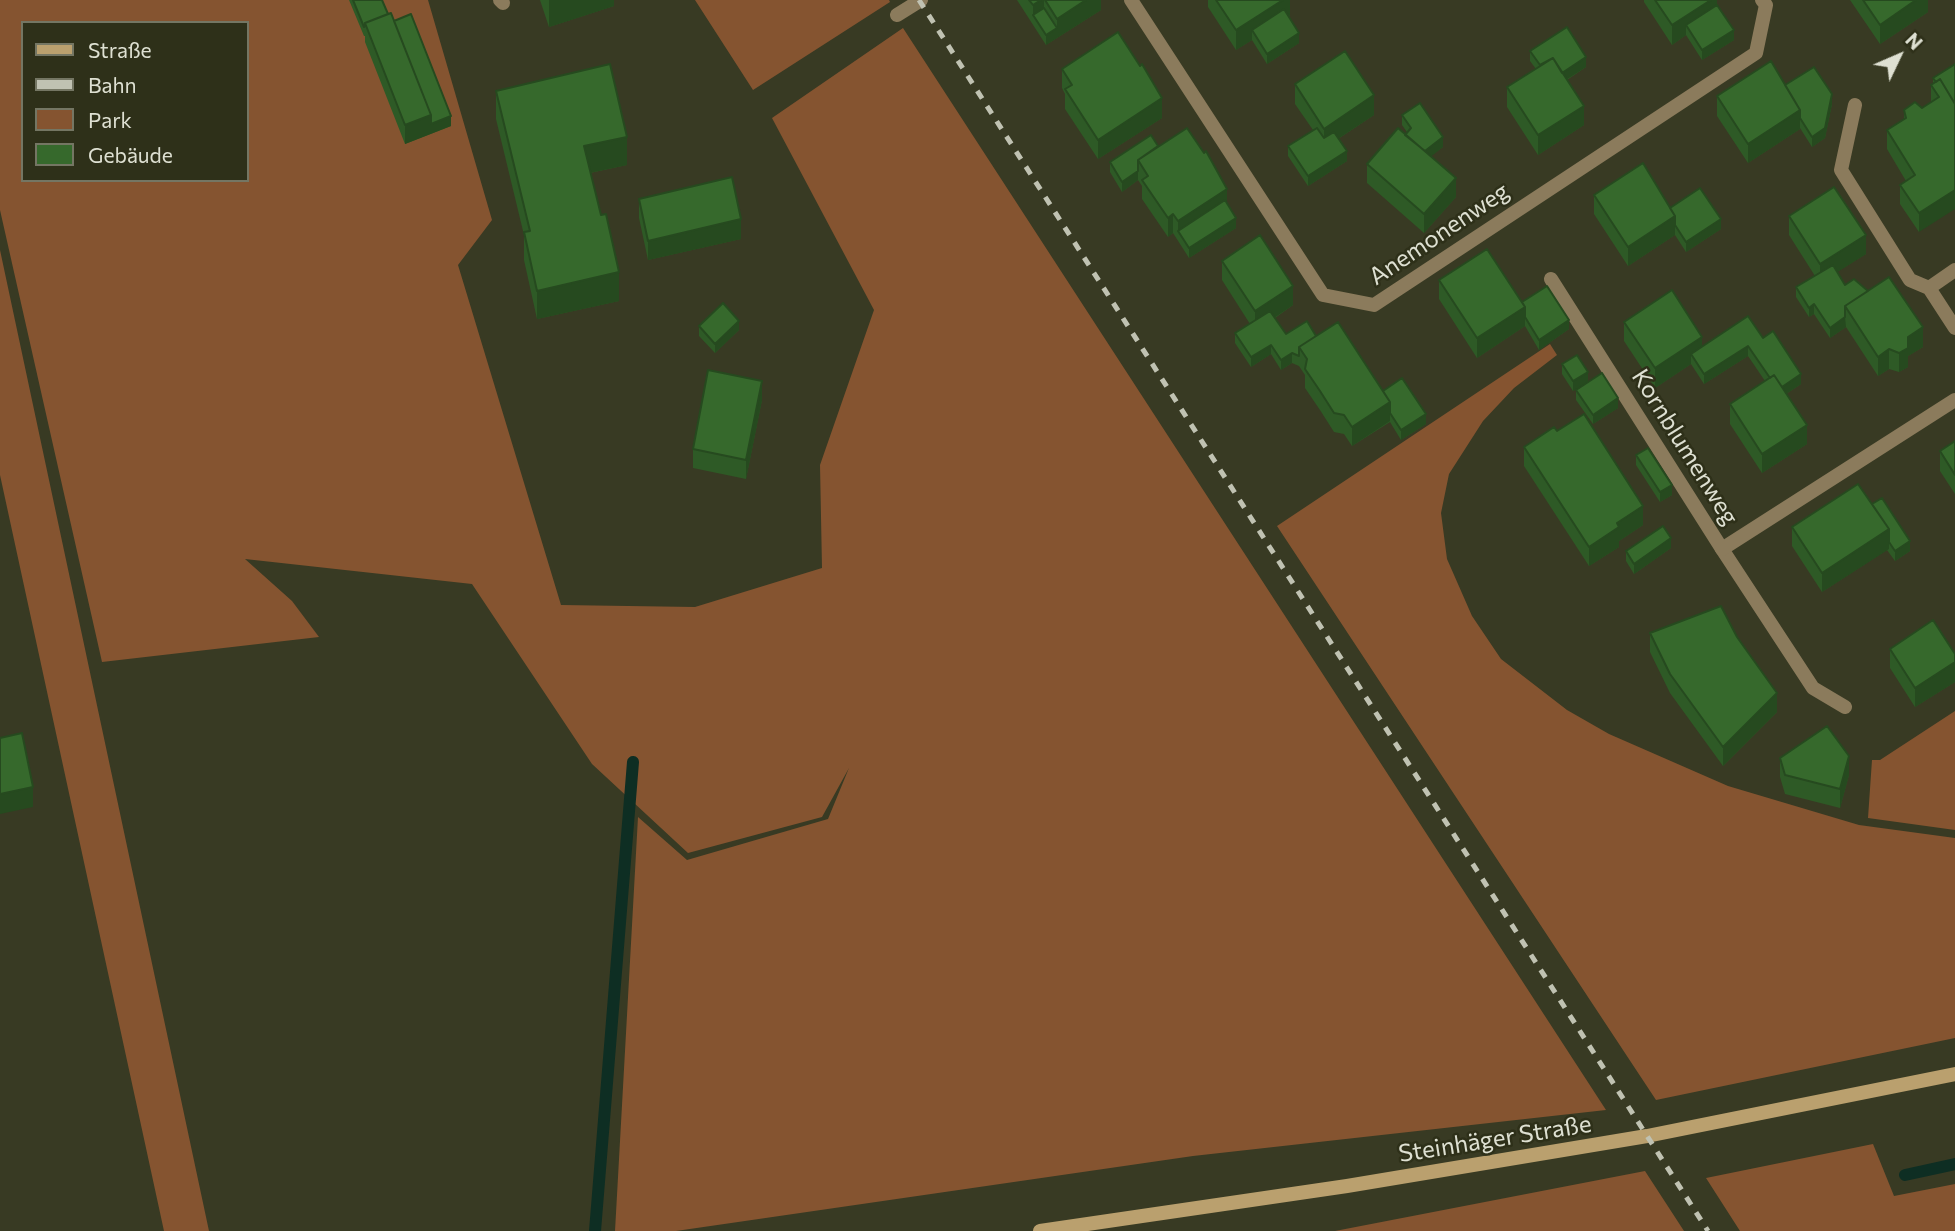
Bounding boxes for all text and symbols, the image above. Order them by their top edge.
legend [21,21,248,182]
north arrow [1864,21,1934,91]
text: N [1901,28,1928,54]
text: Straße [88,37,152,62]
text: Bahn [88,72,137,97]
text: Park [88,107,132,132]
text: Gebäude [88,142,173,167]
street label: Anemonenweg [1364,177,1514,291]
street label: Kornblumenweg [1626,364,1744,530]
street label: Steinhäger Straße [1397,1110,1593,1168]

